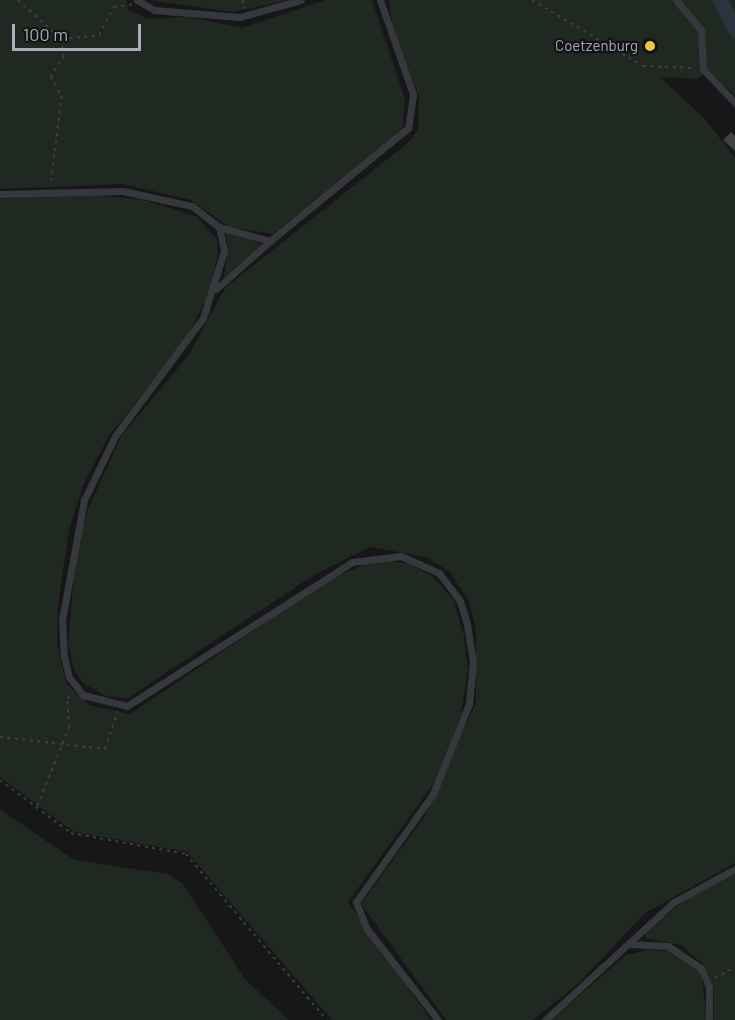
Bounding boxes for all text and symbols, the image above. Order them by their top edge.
scale bar [15,12,144,50]
text: 100 m [23,23,68,45]
place label: Coetzenburg [555,37,638,55]
marker: Coetzenburg [643,39,657,53]

